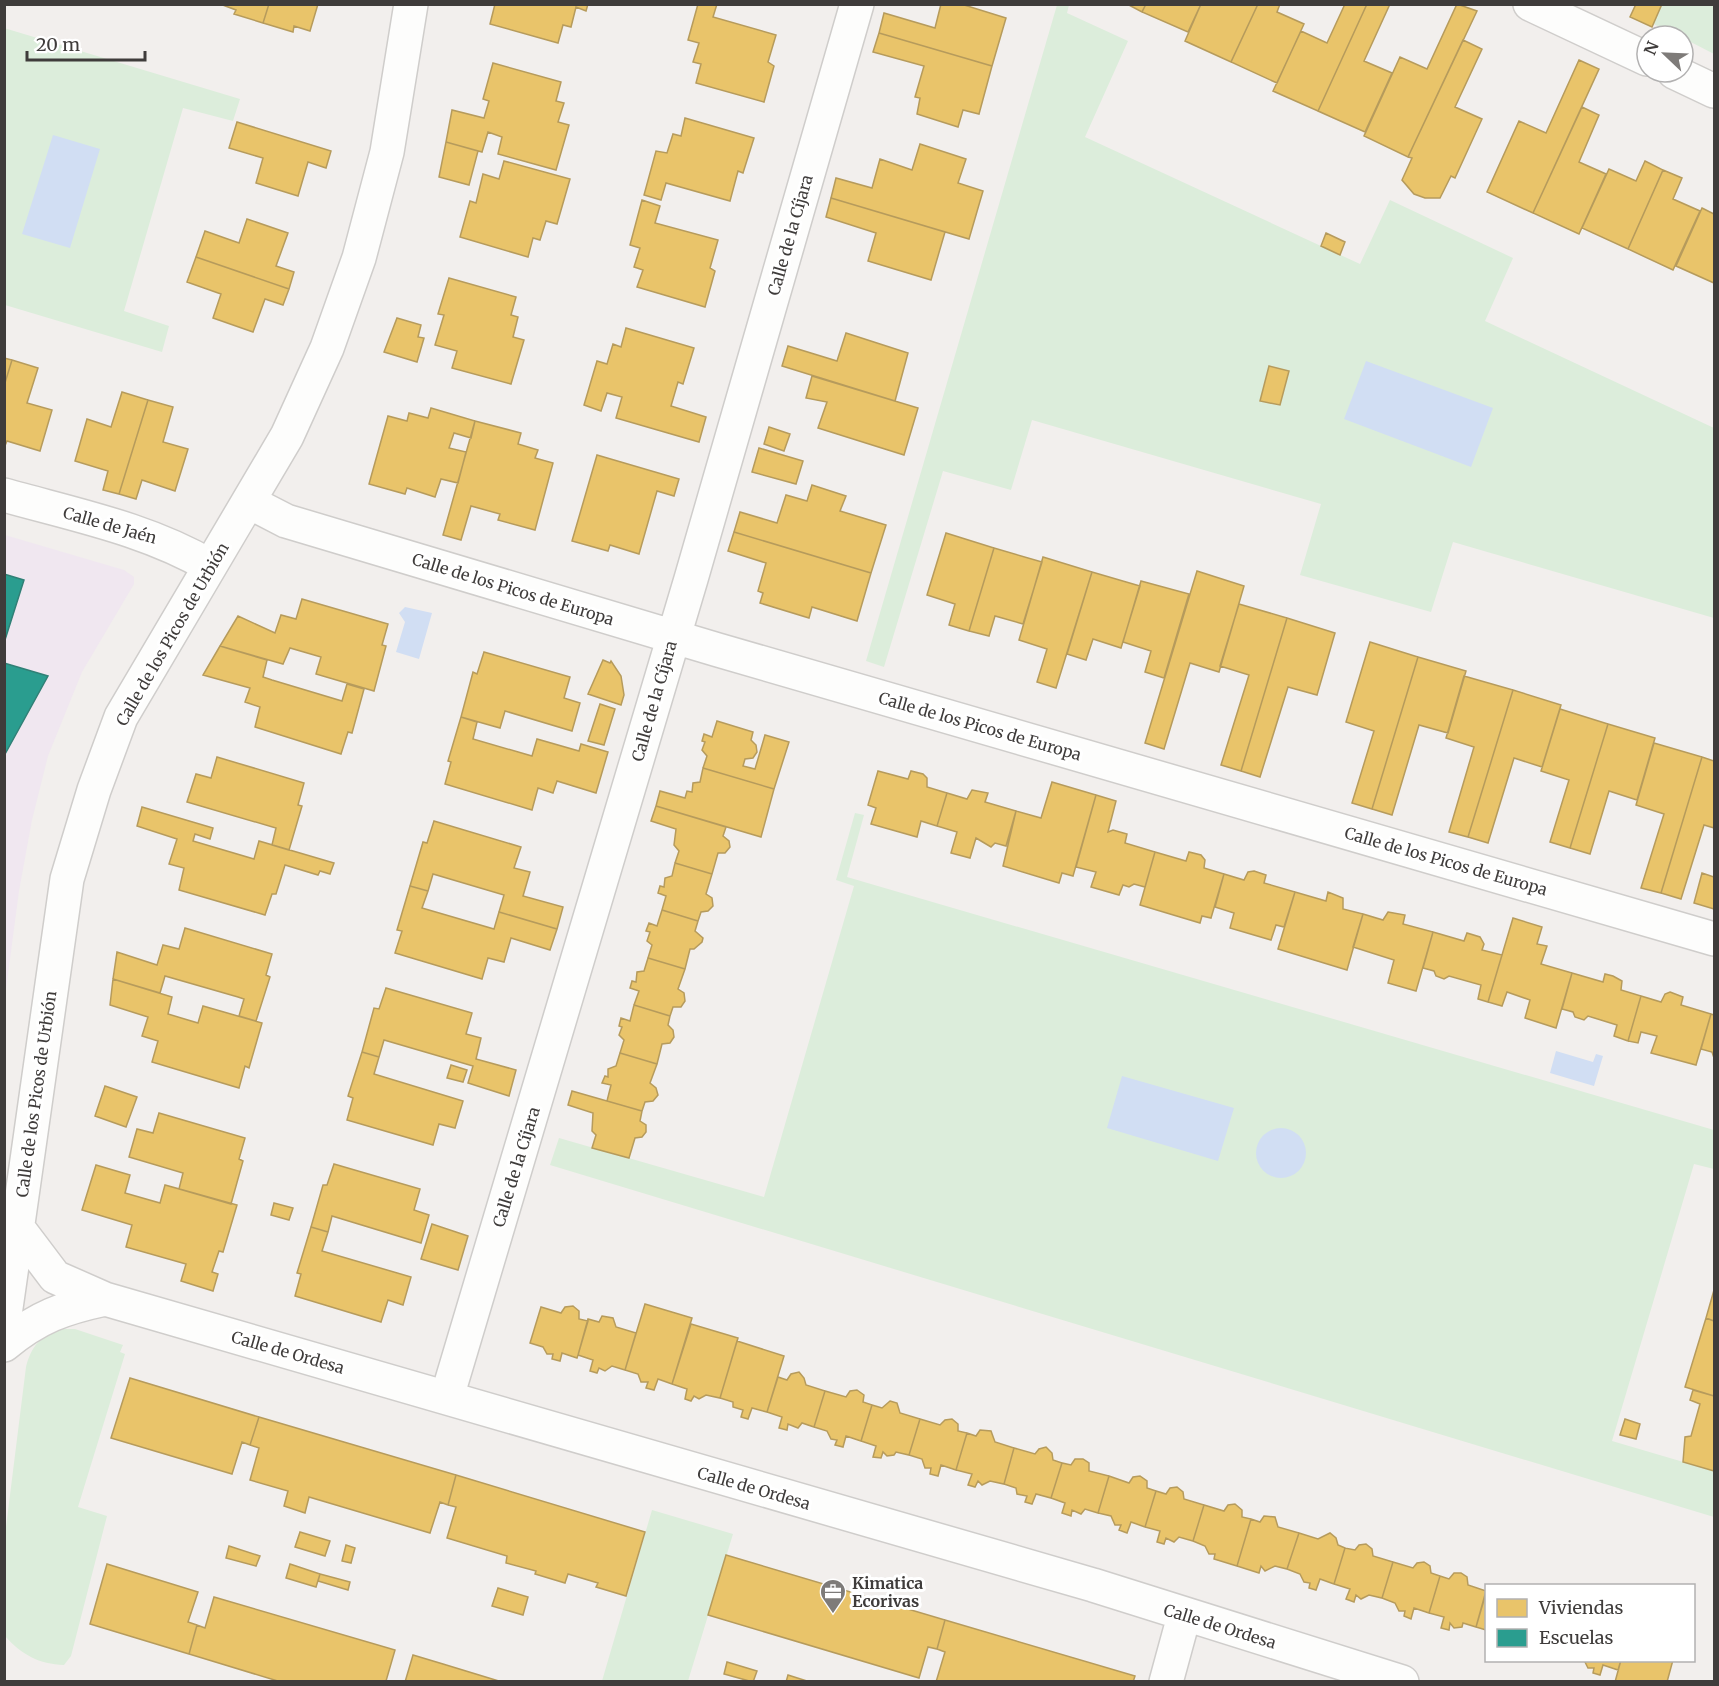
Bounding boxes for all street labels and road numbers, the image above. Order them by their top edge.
street label: Calle de la Cíjara [763,172,817,298]
street label: Calle de Jaén [61,502,159,548]
street label: Calle de los Picos de Urbión [111,538,233,729]
street label: Calle de los Picos de Europa [410,549,617,629]
street label: Calle de la Cíjara [627,638,681,764]
street label: Calle de los Picos de Europa [876,687,1084,765]
street label: Calle de los Picos de Europa [1342,822,1550,900]
street label: Calle de los Picos de Urbión [12,989,60,1199]
street label: Calle de la Cíjara [488,1104,544,1230]
street label: Calle de Ordesa [229,1326,347,1378]
street label: Calle de Ordesa [695,1462,813,1514]
street label: Calle de Ordesa [1161,1599,1279,1653]

